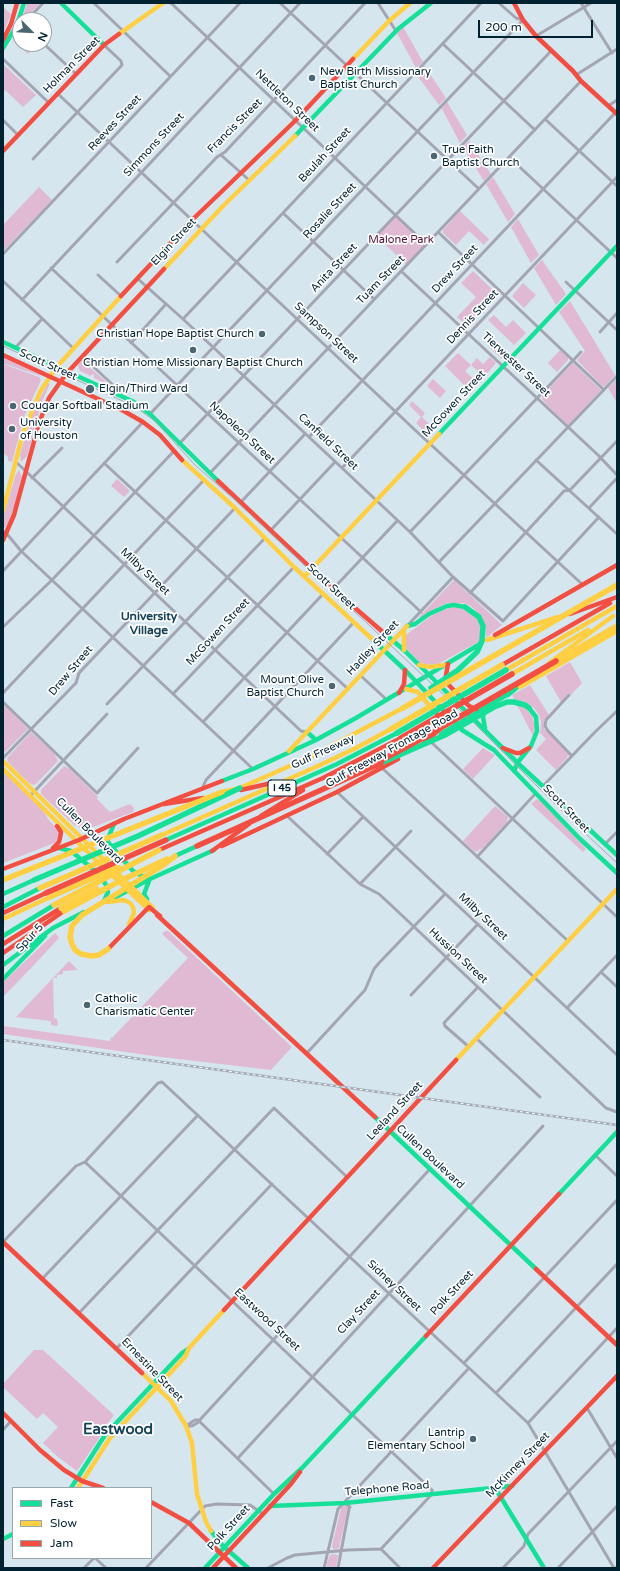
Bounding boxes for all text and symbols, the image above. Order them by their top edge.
north arrow [12,12,52,52]
scale bar [480,12,595,38]
text: 200 m [485,20,522,34]
text: N [35,30,50,43]
street label: Holman Street [41,34,103,96]
place label: New Birth Missionary Baptist Church [320,65,431,91]
street label: Nettleton Street [252,67,322,135]
marker: New Birth Missionary Baptist Church [307,73,317,83]
street label: Reeves Street [86,92,144,154]
street label: Francis Street [205,96,265,156]
street label: Simmons Street [121,110,187,180]
street label: Beulah Street [296,125,354,185]
place label: True Faith Baptist Church [442,143,520,169]
marker: True Faith Baptist Church [429,151,439,161]
street label: Rosalie Street [301,180,359,242]
street label: Elgin Street [149,215,199,269]
park label: Malone Park [368,233,434,247]
street label: Anita Street [308,241,360,295]
street label: Drew Street [429,242,481,296]
street label: Tuam Street [354,253,408,307]
street label: Dennis Street [444,287,502,347]
street label: Sampson Street [291,300,361,366]
place label: Christian Hope Baptist Church [96,327,254,341]
marker: Christian Hope Baptist Church [257,329,267,339]
street label: Tierwester Street [479,330,553,400]
marker: Christian Home Missionary Baptist Church [188,345,198,355]
street label: Scott Street [17,346,79,384]
place label: Christian Home Missionary Baptist Church [83,356,303,370]
street label: McGowen Street [420,368,488,440]
place label: Elgin/Third Ward [99,382,188,396]
marker: Elgin/Third Ward [84,383,96,395]
place label: Cougar Softball Stadium [21,399,149,413]
street label: Napoleon Street [206,399,278,467]
marker: Cougar Softball Stadium [8,401,18,411]
street label: Canfield Street [295,411,361,473]
place label: University of Houston [20,416,78,442]
marker: University of Houston [7,424,17,434]
street label: Milby Street [117,546,173,598]
street label: Scott Street [304,561,358,613]
street label: McGowen Street [184,596,252,668]
district label: University Village [121,610,177,638]
street label: Hadley Street [344,618,402,678]
street label: Drew Street [46,643,96,699]
place label: Mount Olive Baptist Church [246,673,324,699]
marker: Mount Olive Baptist Church [327,681,337,691]
street label: Gulf Freeway Frontage Road [324,707,460,791]
street label: Gulf Freeway [289,732,357,772]
road number: I 45 [268,780,296,796]
street label: Scott Street [540,782,592,836]
street label: Cullen Boulevard [53,795,125,867]
street label: Milby Street [455,891,511,943]
street label: Spur 5 [13,921,47,955]
street label: Hussion Street [426,925,490,987]
place label: Catholic Charismatic Center [95,992,194,1018]
marker: Catholic Charismatic Center [82,1000,92,1010]
street label: Leeland Street [364,1079,426,1143]
street label: Cullen Boulevard [393,1122,467,1192]
street label: Sidney Street [364,1257,424,1315]
street label: Polk Street [428,1268,476,1318]
street label: Eastwood Street [231,1286,303,1354]
street label: Clay Street [335,1287,383,1337]
street label: Ernestine Street [118,1335,186,1405]
district label: Eastwood [83,1421,153,1439]
place label: Lantrip Elementary School [367,1426,465,1452]
street label: McKinney Street [483,1429,553,1501]
marker: Lantrip Elementary School [468,1434,478,1444]
street label: Telephone Road [344,1479,430,1499]
legend [12,1487,152,1559]
text: Fast [50,1496,73,1510]
street label: Polk Street [205,1502,253,1554]
text: Slow [50,1516,77,1530]
text: Jam [50,1536,73,1550]

